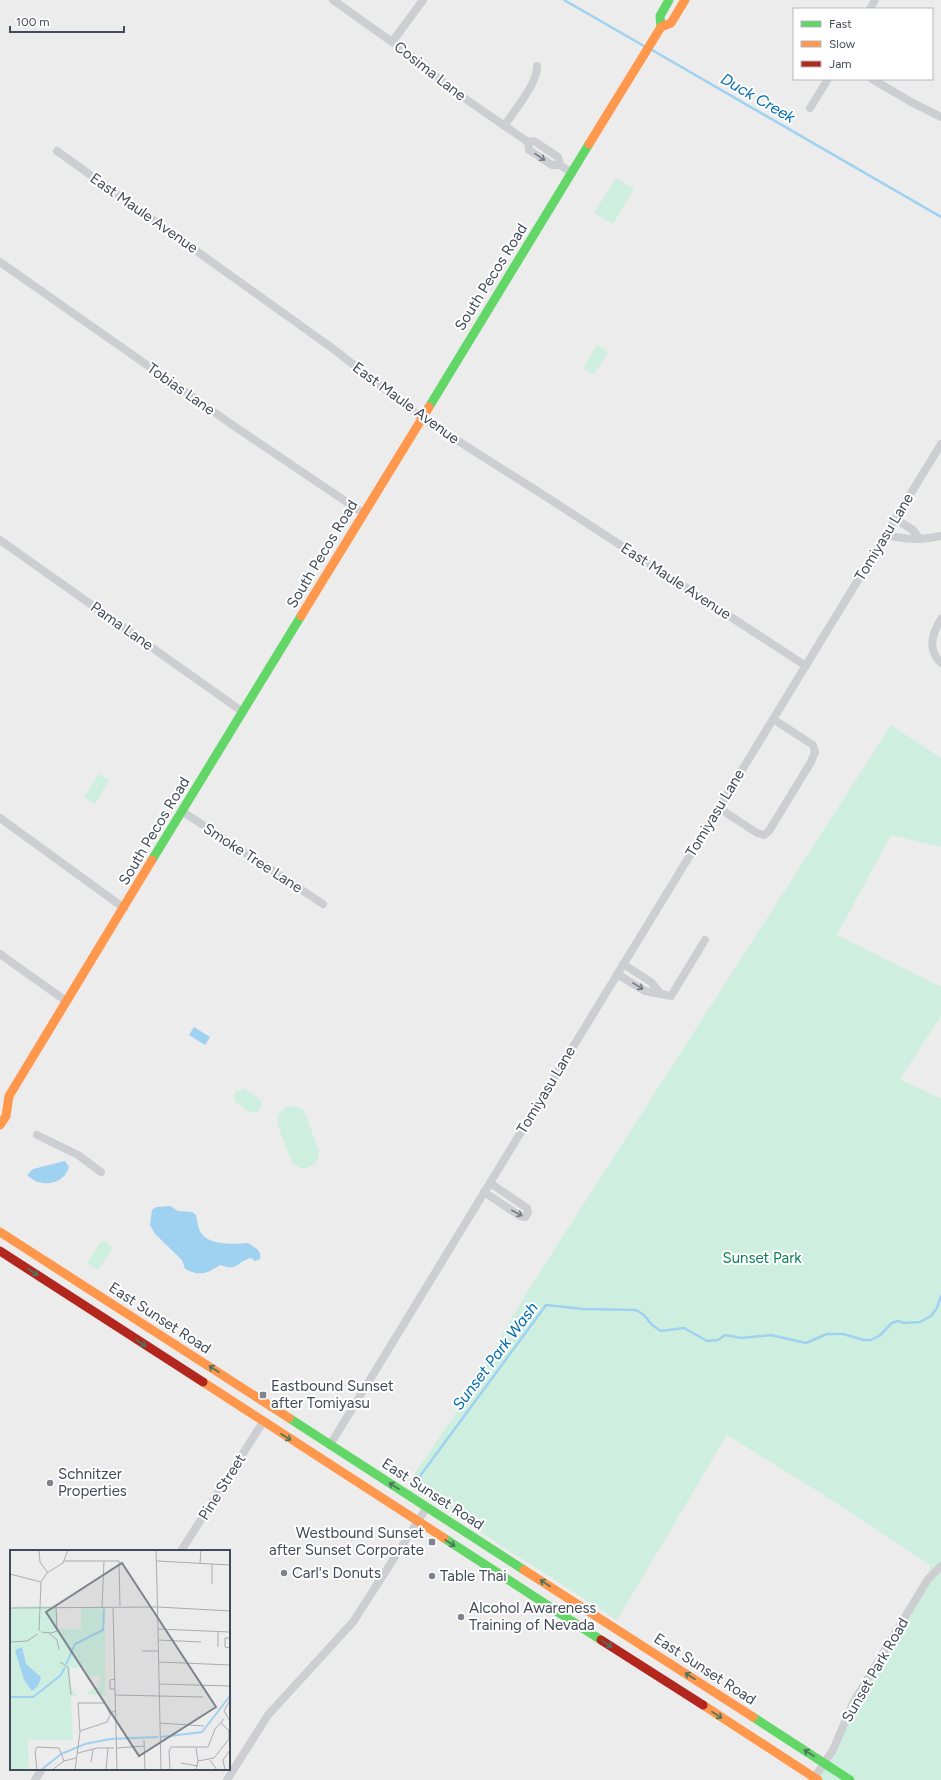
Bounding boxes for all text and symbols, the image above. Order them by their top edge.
scale bar [10,8,124,34]
legend [793,8,933,80]
text: 100 m [16,15,50,29]
text: Fast [829,17,852,31]
street label: Cosima Lane [391,37,469,105]
text: Slow [829,37,856,51]
text: Jam [829,57,852,71]
water label: Duck Creek [717,69,800,127]
one-way arrow [535,153,546,161]
street label: East Maule Avenue [87,169,201,257]
street label: South Pecos Road [451,220,531,334]
street label: East Maule Avenue [349,358,463,448]
street label: Tobias Lane [144,359,218,419]
street label: Tomiyasu Lane [851,490,917,584]
street label: South Pecos Road [283,497,361,611]
street label: East Maule Avenue [618,539,734,623]
street label: Pama Lane [87,598,157,654]
street label: Tomiyasu Lane [682,766,748,860]
street label: South Pecos Road [115,774,193,888]
street label: Smoke Tree Lane [200,819,306,897]
one-way arrow [632,982,643,990]
street label: Tomiyasu Lane [513,1043,579,1137]
one-way arrow [511,1210,523,1217]
park label: Sunset Park [722,1249,802,1267]
one-way arrow [27,1268,38,1276]
street label: East Sunset Road [106,1278,214,1358]
water label: Sunset Park Wash [448,1298,542,1414]
one-way arrow [136,1339,147,1347]
one-way arrow [208,1365,220,1373]
place label: Eastbound Sunset after Tomiyasu [271,1377,394,1412]
marker: Eastbound Sunset after Tomiyasu [258,1390,268,1400]
one-way arrow [280,1433,291,1441]
street label: Pine Street [195,1450,250,1523]
street label: East Sunset Road [379,1454,487,1534]
place label: Schnitzer Properties [58,1465,127,1500]
marker: Schnitzer Properties [45,1478,55,1488]
one-way arrow [388,1481,400,1489]
place label: Westbound Sunset after Sunset Corporate [269,1524,424,1559]
marker: Westbound Sunset after Sunset Corporate [427,1537,437,1547]
one-way arrow [444,1539,456,1547]
inset map [10,1550,230,1770]
place label: Carl's Donuts [292,1564,381,1582]
place label: Table Thai [440,1567,507,1585]
marker: Carl's Donuts [279,1568,289,1578]
marker: Table Thai [427,1571,437,1581]
one-way arrow [539,1578,551,1586]
place label: Alcohol Awareness Training of Nevada [469,1599,596,1634]
marker: Alcohol Awareness Training of Nevada [456,1612,466,1622]
street label: Sunset Park Road [838,1615,912,1725]
street label: East Sunset Road [651,1629,759,1709]
one-way arrow [601,1640,612,1648]
one-way arrow [684,1672,696,1680]
one-way arrow [711,1711,723,1719]
one-way arrow [804,1749,815,1757]

